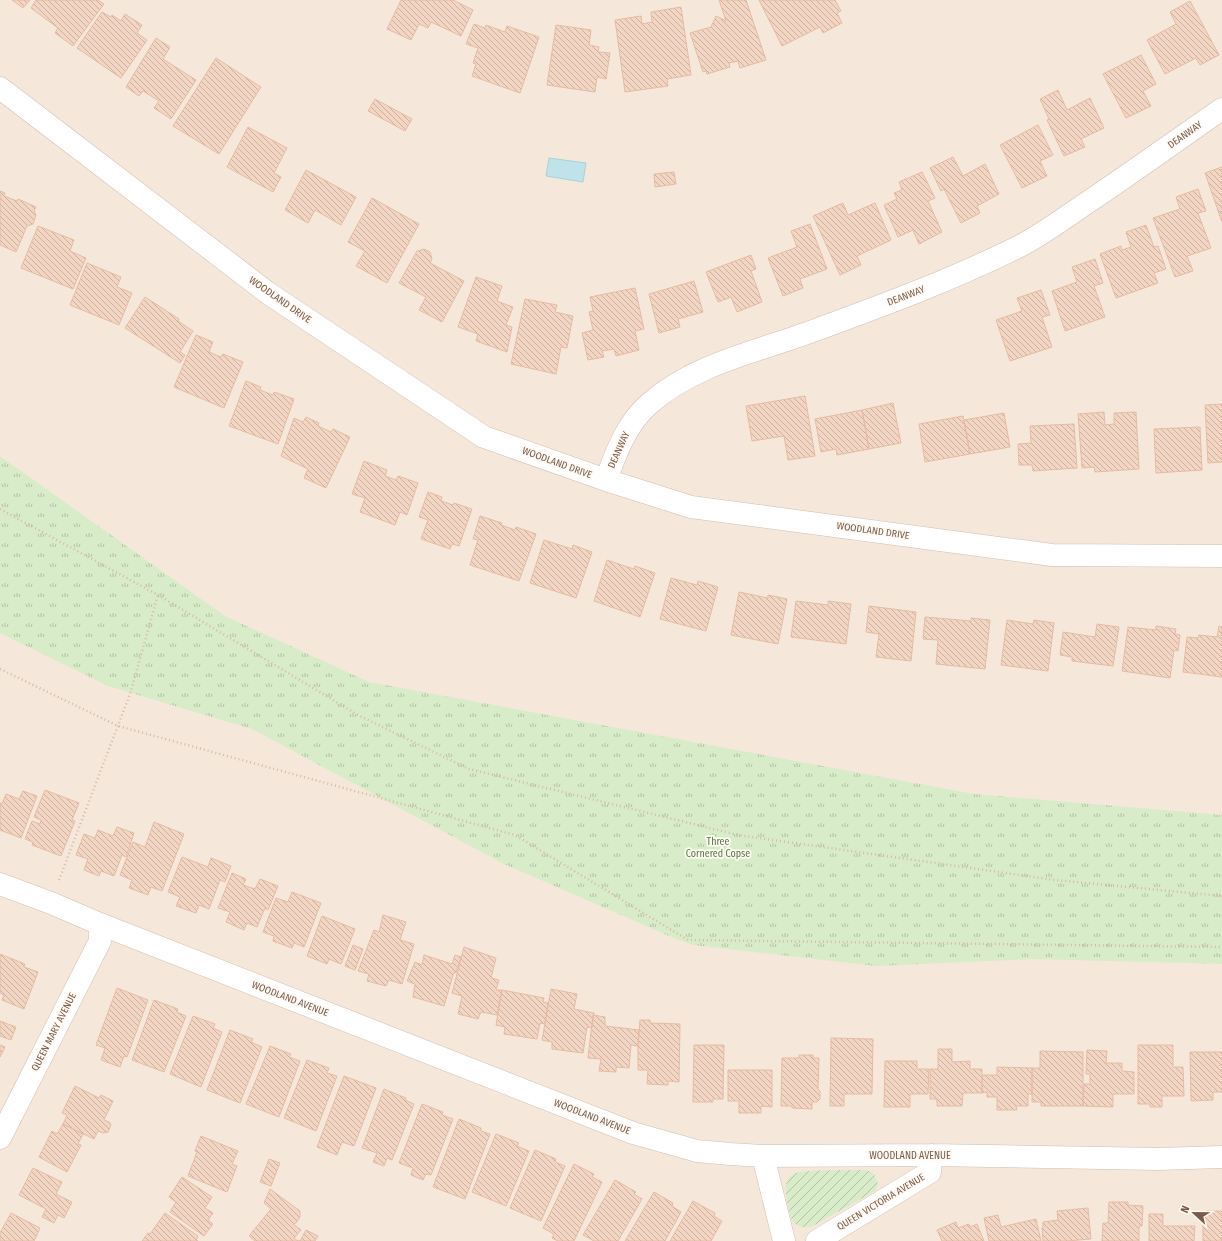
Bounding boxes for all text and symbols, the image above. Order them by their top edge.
street label: DEANWAY [1166,119,1204,151]
street label: WOODLAND DRIVE [246,274,314,326]
street label: DEANWAY [886,283,926,309]
street label: DEANWAY [606,430,632,470]
street label: WOODLAND DRIVE [520,445,594,481]
street label: WOODLAND DRIVE [836,520,910,542]
park label: Three Cornered Copse [686,836,750,860]
street label: WOODLAND AVENUE [250,979,330,1019]
street label: QUEEN MARY AVENUE [29,991,79,1073]
street label: WOODLAND AVENUE [552,1097,632,1137]
street label: WOODLAND AVENUE [869,1150,951,1162]
street label: QUEEN VICTORIA AVENUE [835,1171,927,1233]
north arrow [1174,1193,1214,1233]
text: N [1178,1204,1192,1215]

